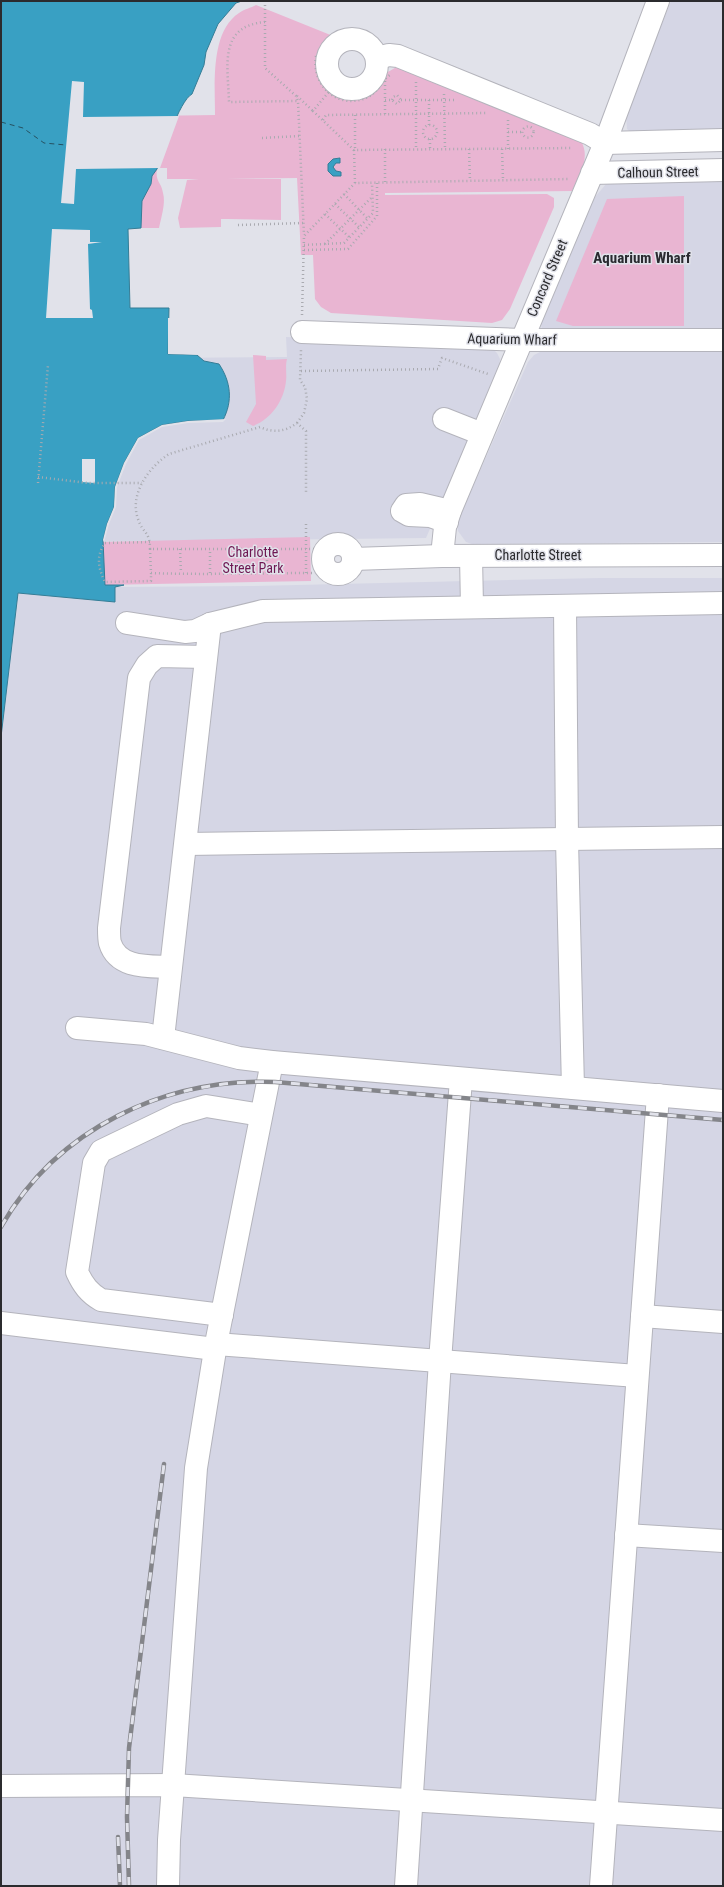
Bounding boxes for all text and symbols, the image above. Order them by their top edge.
street label: Calhoun Street [617,163,699,181]
street label: Concord Street [524,237,570,319]
district label: Aquarium Wharf [593,249,691,267]
street label: Aquarium Wharf [467,330,557,348]
park label: Charlotte Street Park [223,544,284,576]
street label: Charlotte Street [495,547,581,563]

